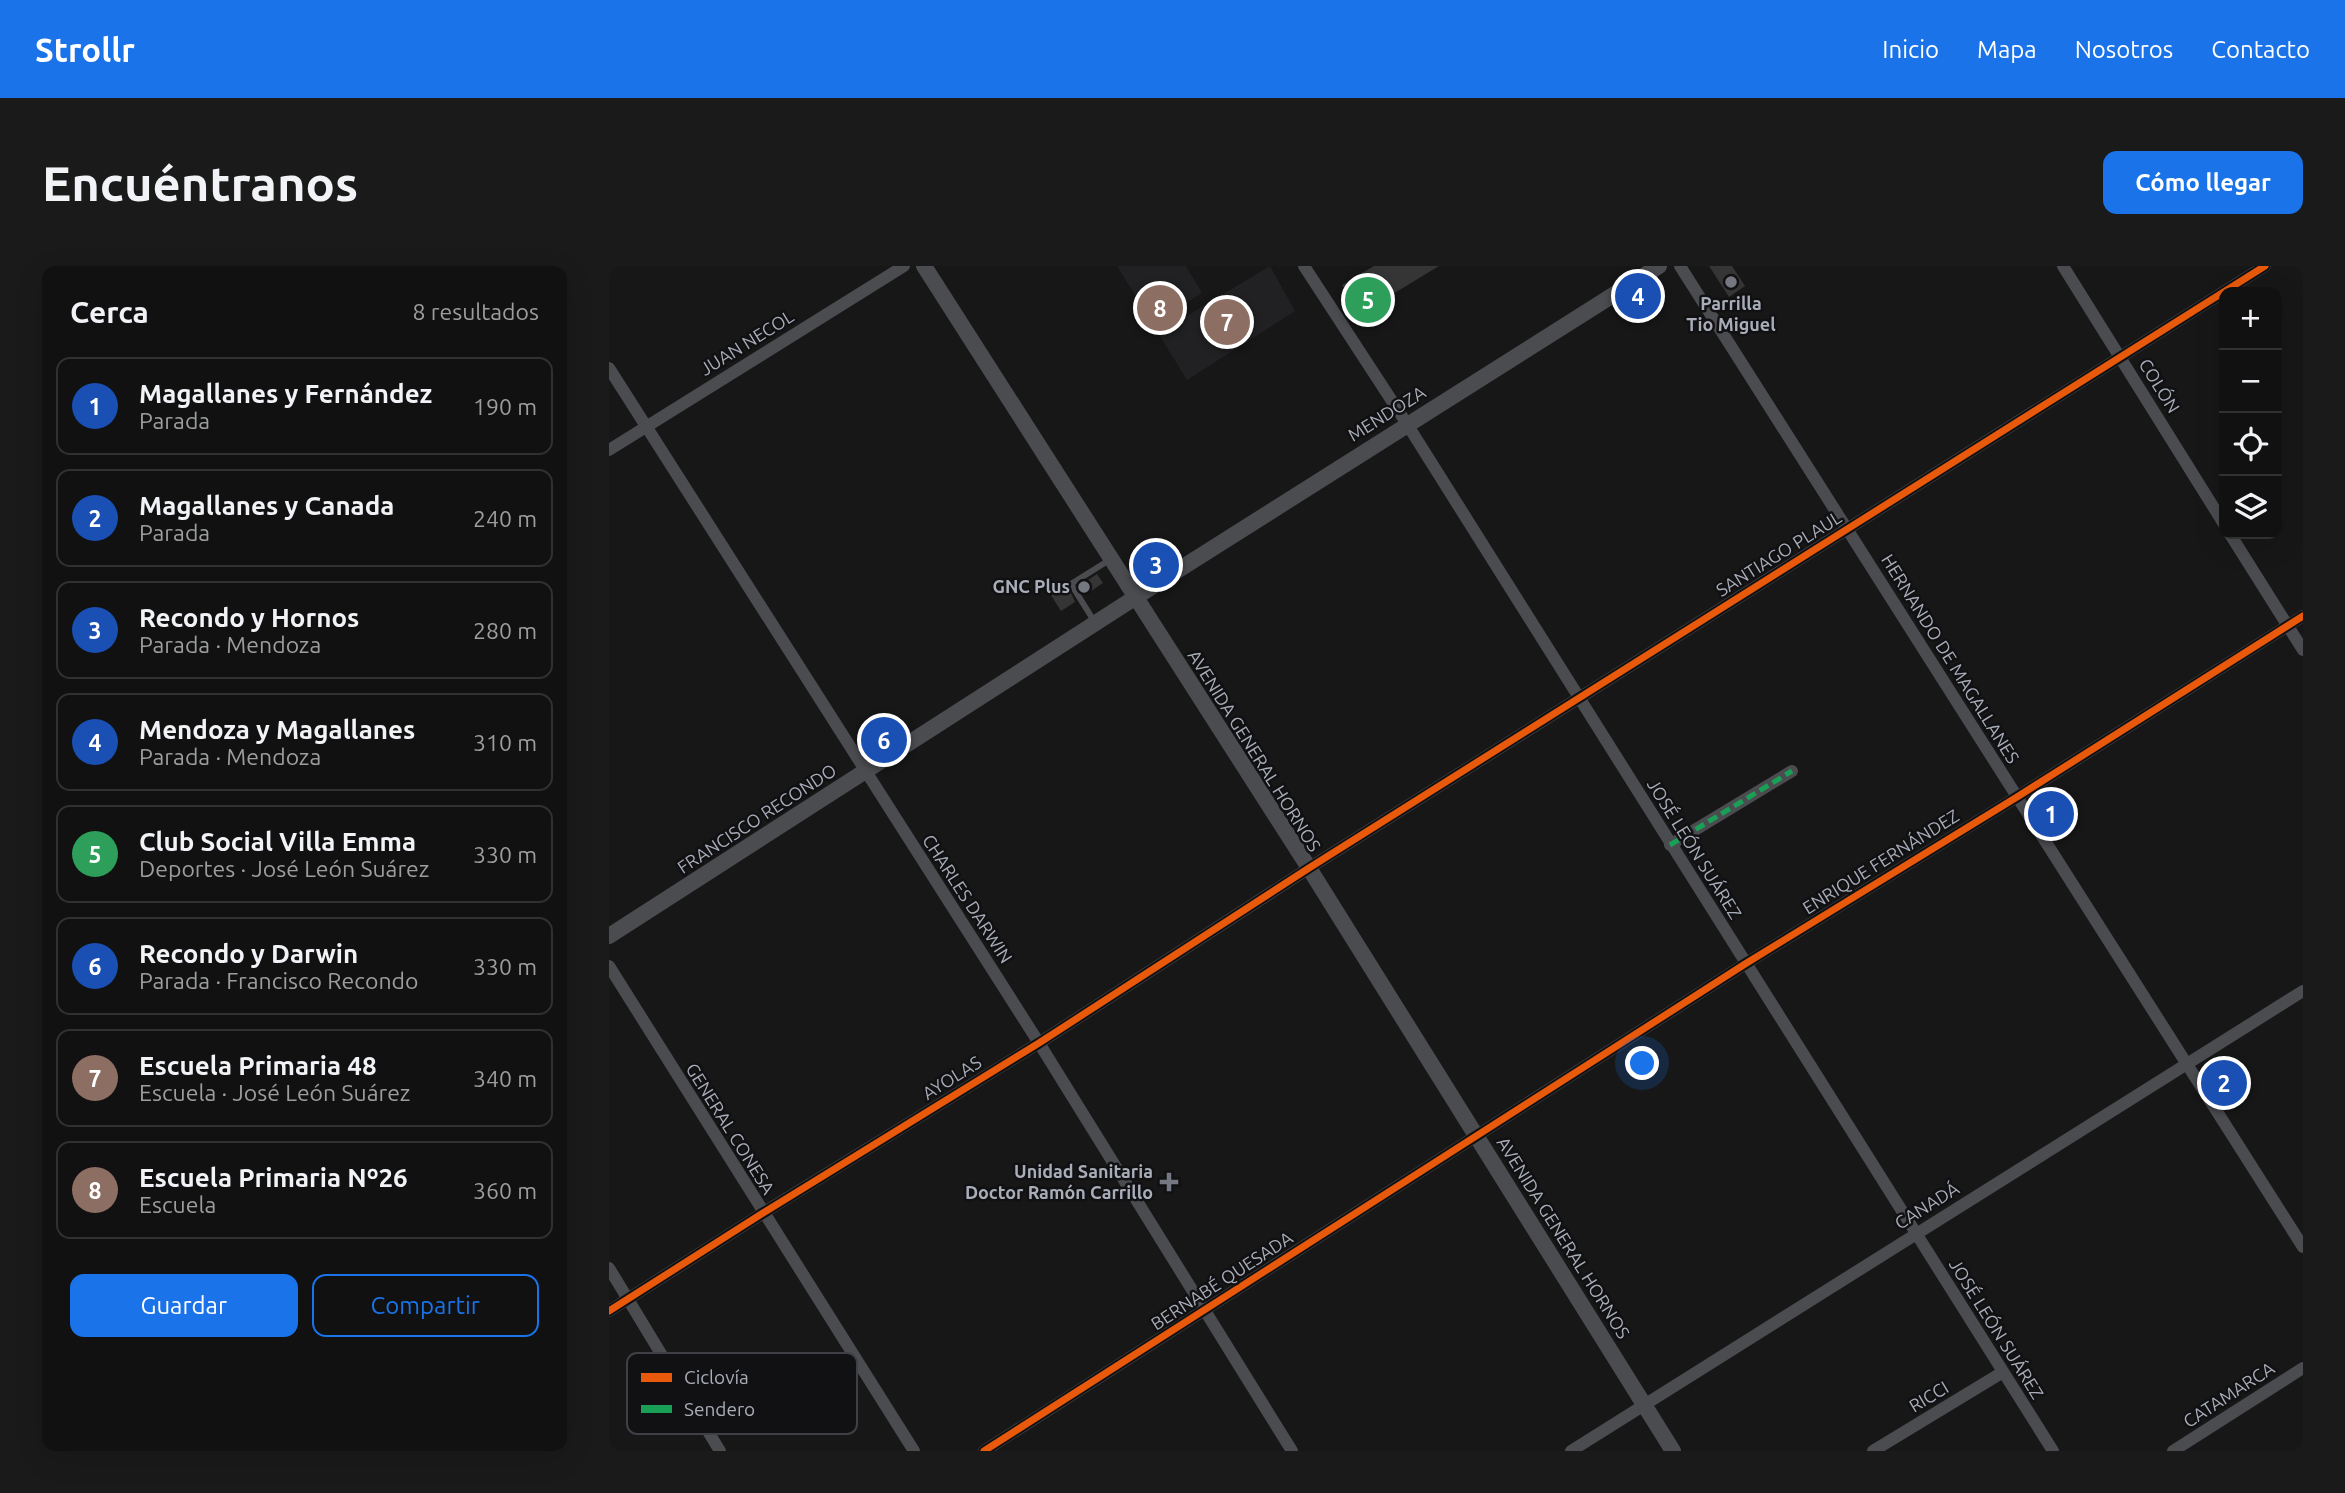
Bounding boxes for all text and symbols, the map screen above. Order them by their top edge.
text: Strollr [35,31,135,68]
text: Inicio [1882,36,1939,63]
text: Mapa [1977,36,2037,63]
text: Nosotros [2075,36,2173,63]
text: Contacto [2211,36,2310,63]
button: Cómo llegar [2103,151,2303,214]
text: Encuéntranos [42,155,358,210]
pin: 4 [1615,270,1661,322]
pin: 5 [1345,274,1391,326]
marker: Parrilla Tio Miguel [1723,274,1739,290]
pin: 8 [1137,282,1183,334]
map controls [2219,287,2282,539]
button: + [2219,287,2282,350]
place label: Parrilla Tio Miguel [1686,293,1776,334]
text: Cerca [70,295,149,329]
pin: 7 [1204,296,1250,348]
text: 8 resultados [413,299,539,324]
street label: JUAN NECOL [696,305,797,379]
button: − [2219,350,2282,413]
street label: COLÓN [2135,354,2185,416]
text: Magallanes y Fernández [139,379,432,408]
street label: MENDOZA [1344,381,1429,445]
text: 1 [89,394,101,419]
text: 190 m [473,394,537,419]
text: Parada [139,408,210,433]
button: locate [2219,413,2282,476]
button: layers [2219,476,2282,539]
text: Magallanes y Canada [139,491,394,520]
text: 2 [89,506,101,531]
text: 240 m [473,506,537,531]
street label: SANTIAGO PLAUL [1712,507,1845,600]
text: Parada [139,520,210,545]
pin: 3 [1133,539,1179,591]
street label: HERNANDO DE MAGALLANES [1878,550,2024,767]
place label: GNC Plus [992,576,1070,596]
marker: GNC Plus [1076,579,1092,595]
text: Recondo y Hornos [139,603,359,632]
text: 3 [89,618,101,643]
text: 280 m [473,618,537,643]
text: Parada · Mendoza [139,632,321,657]
street label: AVENIDA GENERAL HORNOS [1184,646,1325,855]
pin: 6 [861,714,907,766]
text: Mendoza y Magallanes [139,715,415,744]
text: 4 [89,730,101,755]
text: 310 m [473,730,537,755]
text: Parada · Mendoza [139,744,321,769]
street label: FRANCISCO RECONDO [673,759,840,877]
street label: JOSÉ LEÓN SUÁREZ [1644,774,1747,922]
pin: 1 [2028,788,2074,840]
street label: ENRIQUE FERNÁNDEZ [1798,804,1963,918]
text: Club Social Villa Emma [139,827,416,856]
street label: CHARLES DARWIN [919,831,1017,966]
text: 5 [89,842,101,867]
text: 330 m [473,842,537,867]
text: Deportes · José León Suárez [139,856,429,881]
text: Recondo y Darwin [139,939,358,968]
text: 6 [89,954,101,979]
text: 330 m [473,954,537,979]
text: Parada · Francisco Recondo [139,968,418,993]
your location [1625,1046,1659,1080]
text: Escuela Primaria 48 [139,1051,377,1080]
street label: AYOLAS [918,1051,984,1103]
pin: 2 [2201,1057,2247,1109]
street label: GENERAL CONESA [682,1059,779,1198]
text: 7 [89,1066,101,1091]
text: 340 m [473,1066,537,1091]
text: Escuela · José León Suárez [139,1080,410,1105]
street label: AVENIDA GENERAL HORNOS [1493,1133,1634,1342]
place label: Unidad Sanitaria Doctor Ramón Carrillo [965,1161,1153,1202]
text: Escuela Primaria Nº26 [139,1163,408,1192]
marker: Unidad Sanitaria Doctor Ramón Carrillo [1159,1172,1179,1192]
street label: CANADÁ [1890,1177,1963,1233]
text: 8 [89,1178,101,1203]
text: 360 m [473,1178,537,1203]
text: Escuela [139,1192,216,1217]
street label: BERNABÉ QUESADA [1146,1226,1297,1334]
street label: JOSÉ LEÓN SUÁREZ [1946,1254,2049,1402]
button: Guardar [70,1274,298,1337]
button: Compartir [312,1274,539,1337]
legend [627,1353,857,1434]
street label: CATAMARCA [2179,1357,2278,1431]
text: Ciclovía [684,1366,749,1388]
street label: RICCI [1905,1377,1952,1416]
text: Sendero [684,1398,755,1420]

